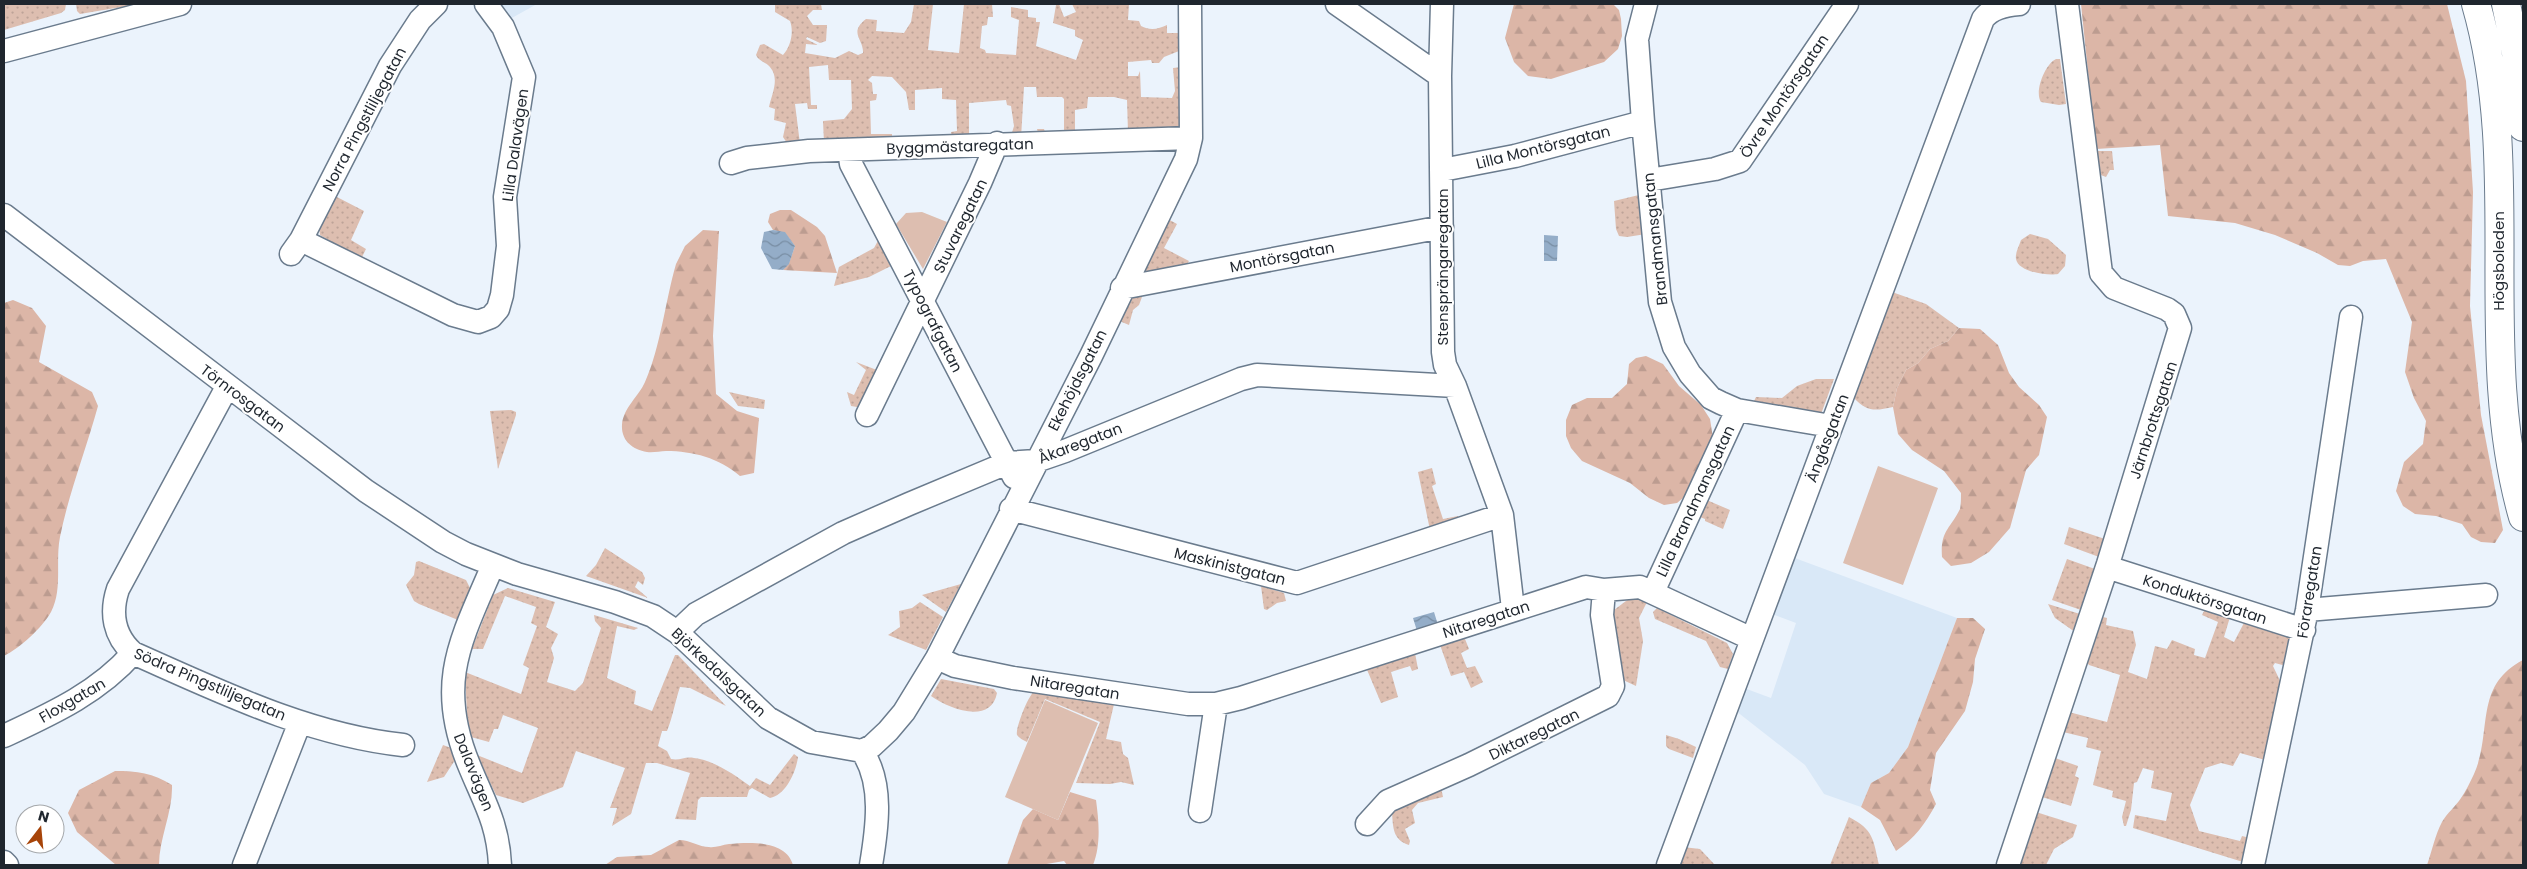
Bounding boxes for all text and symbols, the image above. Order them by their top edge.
street label: Övre Montörsgatan [1735,30,1833,162]
street label: Norra Pingstliljegatan [317,43,411,195]
street label: Lilla Dalavägen [497,87,533,203]
street label: Lilla Montörsgatan [1474,120,1612,174]
street label: Byggmästaregatan [886,133,1034,159]
street label: Brandmansgatan [1638,172,1672,306]
street label: Stuvaregatan [928,175,992,277]
street label: Stensprängaregatan [1432,188,1453,346]
street label: Högsboleden [2488,211,2509,311]
street label: Montörsgatan [1228,237,1336,277]
street label: Typografgatan [898,266,968,376]
street label: Ekehöjdsgatan [1042,326,1112,434]
street label: Järnbrottsgatan [2124,358,2182,482]
street label: Törnrosgatan [196,359,290,437]
street label: Ängåsgatan [1800,391,1854,485]
street label: Åkaregatan [1035,417,1125,469]
street label: Lilla Brandmansgatan [1651,422,1739,580]
street label: Maskinistgatan [1172,542,1288,590]
street label: Föraregatan [2291,544,2327,640]
street label: Konduktörsgatan [2140,569,2270,629]
street label: Nitaregatan [1440,595,1532,643]
street label: Björkedalsgatan [667,623,771,721]
street label: Södra Pingstliljegatan [131,642,289,726]
street label: Nitaregatan [1029,670,1121,704]
street label: Floxgatan [35,673,109,727]
street label: Diktaregatan [1485,703,1583,765]
street label: Dalavägen [449,730,499,814]
north arrow [15,804,65,854]
text: N [36,805,51,828]

